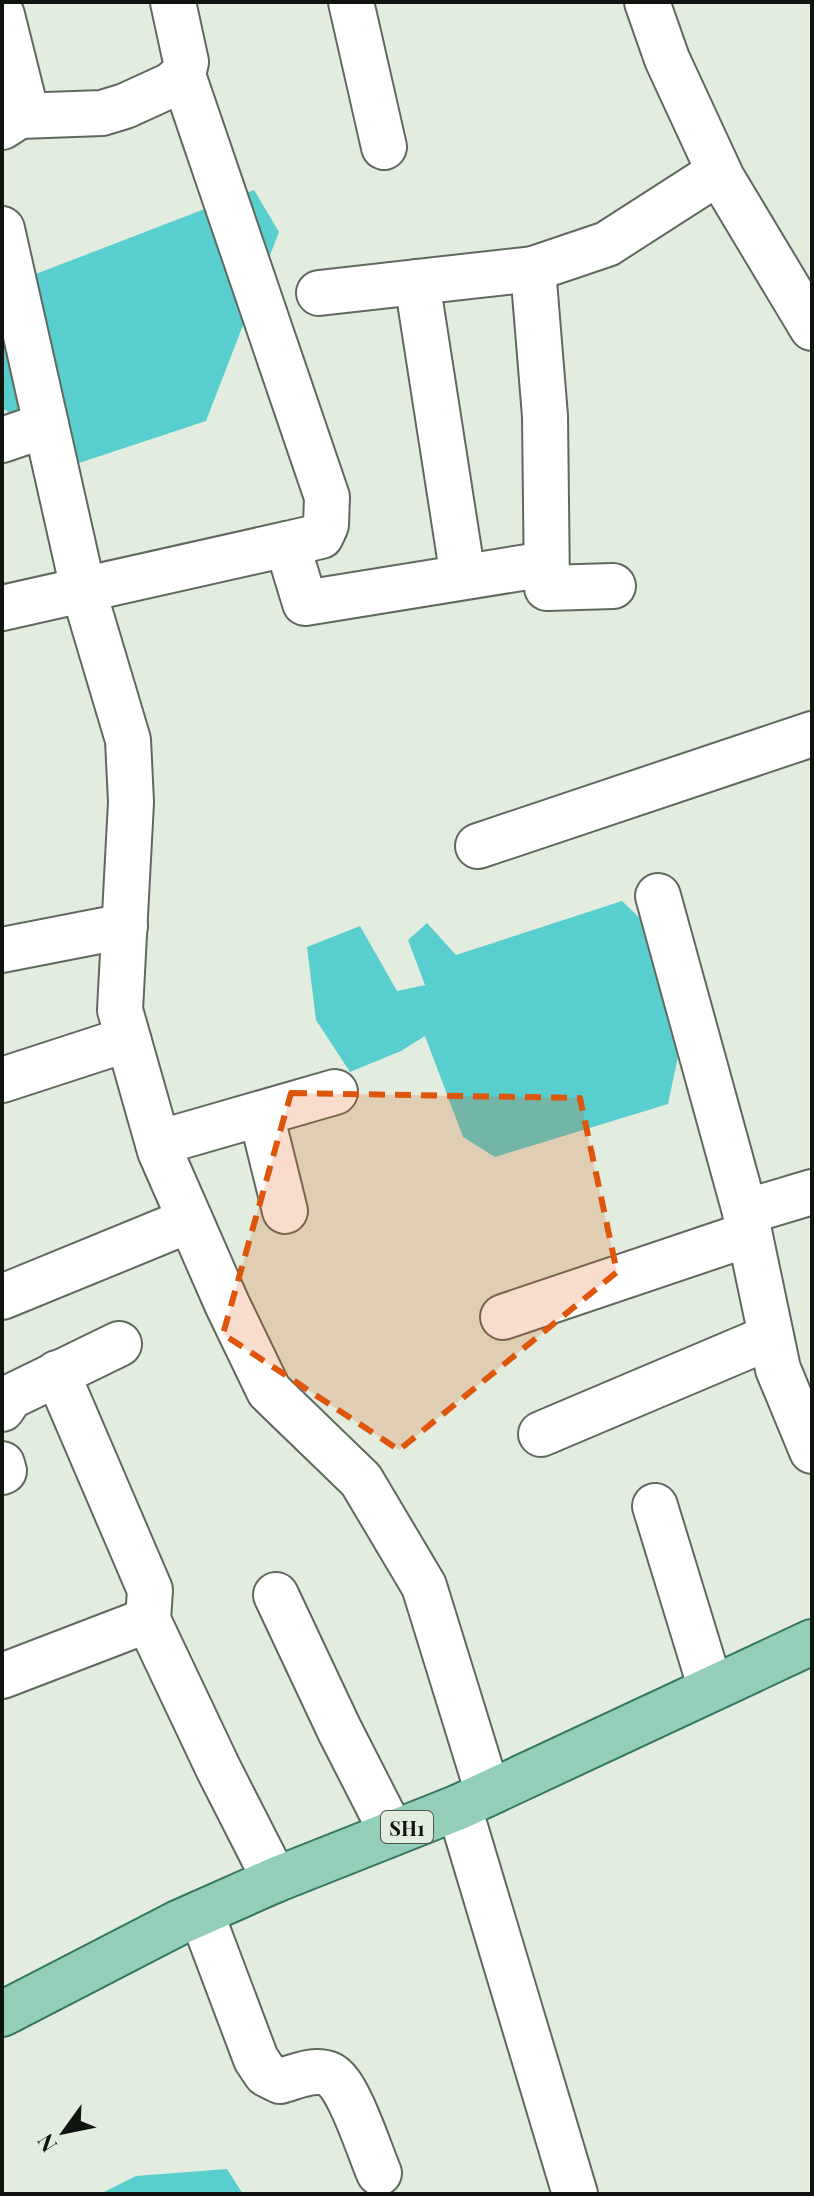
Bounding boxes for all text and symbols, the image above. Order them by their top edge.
road number: SH1 [381,1811,433,1843]
north arrow [24,2092,104,2172]
text: N [29,2129,63,2158]

